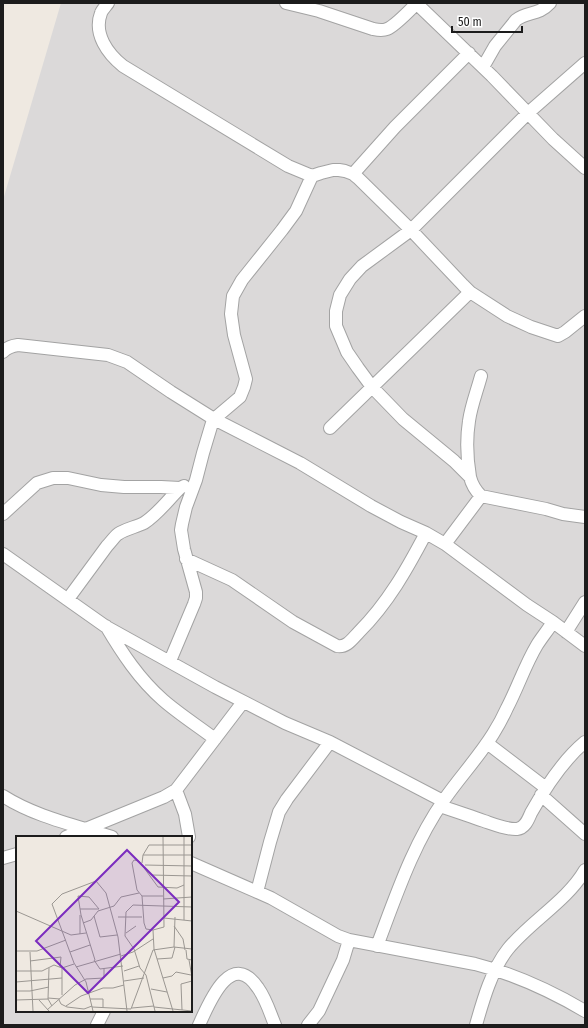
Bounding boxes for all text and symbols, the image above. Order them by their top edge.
scale bar [452,8,522,34]
text: 50 m [458,15,482,29]
inset map [16,836,192,1012]

